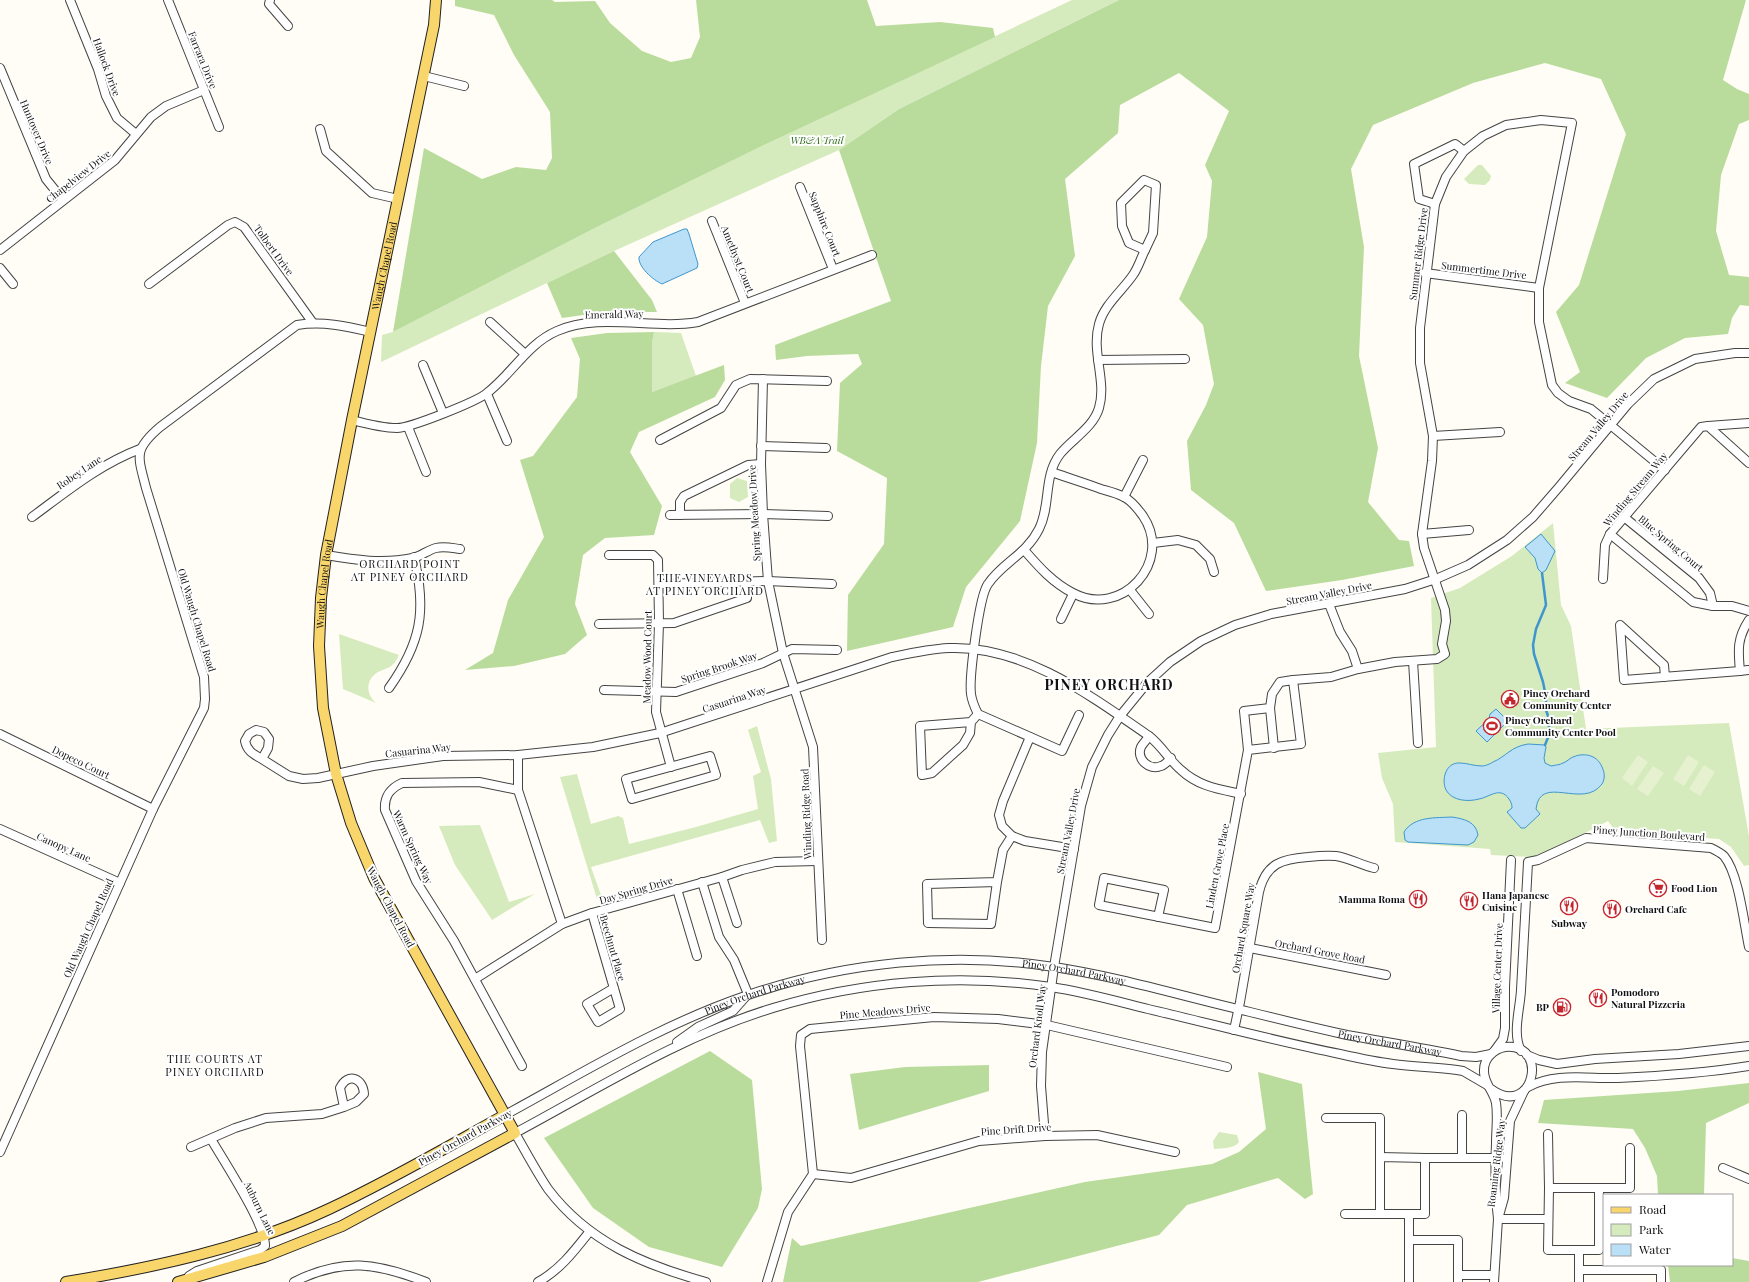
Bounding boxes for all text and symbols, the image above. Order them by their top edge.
street label: Farrara Drive [185,29,221,91]
street label: Hallock Drive [90,36,124,98]
street label: Huntover Drive [17,97,57,167]
park label: WB&A Trail [790,133,845,147]
street label: Chapelview Drive [43,146,113,206]
street label: Sapphire Court [806,189,845,259]
street label: Summer Ridge Drive [1405,207,1431,301]
street label: Waugh Chapel Road [368,220,400,312]
street label: Tolbert Drive [251,222,297,278]
street label: Amethyst Court [718,223,758,295]
street label: Summertime Drive [1441,258,1527,282]
street label: Emerald Way [585,306,643,322]
street label: Stream Valley Drive [1565,388,1631,464]
street label: Winding Stream Way [1599,449,1670,530]
street label: Robey Lane [54,452,104,492]
street label: Spring Meadow Drive [744,464,764,562]
street label: Blue Spring Court [1636,512,1707,575]
street label: Waugh Chapel Road [313,538,336,630]
district label: ORCHARD POINT AT PINEY ORCHARD [350,556,469,584]
street label: Old Waugh Chapel Road [175,566,219,674]
district label: THE VINEYARDS AT PINEY ORCHARD [645,570,764,598]
street label: Stream Valley Drive [1285,578,1373,608]
street label: Meadow Wood Court [639,610,655,704]
street label: Spring Brook Way [679,648,759,686]
district label: PINEY ORCHARD [1044,675,1174,694]
street label: Casuarina Way [700,682,768,716]
place label: Piney Orchard Community Center [1523,686,1612,712]
public building icon: Piney Orchard Community Center [1500,689,1520,709]
place label: Piney Orchard Community Center Pool [1505,713,1616,739]
sports icon: Piney Orchard Community Center Pool [1482,716,1502,736]
street label: Casuarina Way [384,740,452,760]
street label: Dopeco Court [50,742,113,782]
street label: Winding Ridge Road [797,768,815,861]
street label: Stream Valley Drive [1053,787,1083,875]
street label: Warm Spring Way [389,807,436,886]
street label: Linden Grove Place [1202,822,1232,910]
street label: Piney Junction Boulevard [1592,822,1706,844]
street label: Canopy Lane [35,829,93,865]
street label: Waugh Chapel Road [363,863,418,950]
street label: Day Spring Drive [598,873,674,907]
street label: Old Waugh Chapel Road [60,876,116,980]
supermarket icon: Food Lion [1648,878,1668,898]
place label: Food Lion [1671,881,1718,895]
street label: Orchard Square Way [1228,882,1258,974]
place label: Hana Japanese Cuisine [1482,888,1549,914]
restaurant icon: Mamma Roma [1408,889,1428,909]
restaurant icon: Hana Japanese Cuisine [1459,891,1479,911]
place label: Mamma Roma [1338,892,1406,906]
restaurant icon: Subway [1559,896,1579,916]
restaurant icon: Orchard Cafe [1602,899,1622,919]
place label: Orchard Cafe [1625,902,1687,916]
street label: Beechnut Place [597,913,629,983]
place label: Subway [1551,916,1588,930]
street label: Village Center Drive [1488,923,1506,1014]
street label: Orchard Grove Road [1274,935,1367,967]
street label: Piney Orchard Parkway [1021,956,1127,988]
street label: Piney Orchard Parkway [702,972,806,1018]
street label: Orchard Knoll Way [1025,983,1049,1069]
place label: Pomodoro Natural Pizzeria [1611,985,1686,1011]
restaurant icon: Pomodoro Natural Pizzeria [1588,988,1608,1008]
fuel station icon: BP [1552,997,1572,1017]
street label: Pine Meadows Drive [839,1000,931,1022]
place label: BP [1536,1000,1550,1014]
street label: Piney Orchard Parkway [1337,1026,1443,1059]
district label: THE COURTS AT PINEY ORCHARD [165,1051,265,1079]
street label: Piney Orchard Parkway [416,1105,514,1169]
street label: Roaming Ridge Way [1484,1118,1508,1208]
street label: Pine Drift Drive [980,1120,1052,1138]
street label: Auburn Lane [241,1178,279,1237]
legend [1603,1194,1733,1266]
text: Road [1639,1201,1666,1217]
text: Park [1639,1221,1664,1237]
text: Water [1638,1241,1672,1257]

